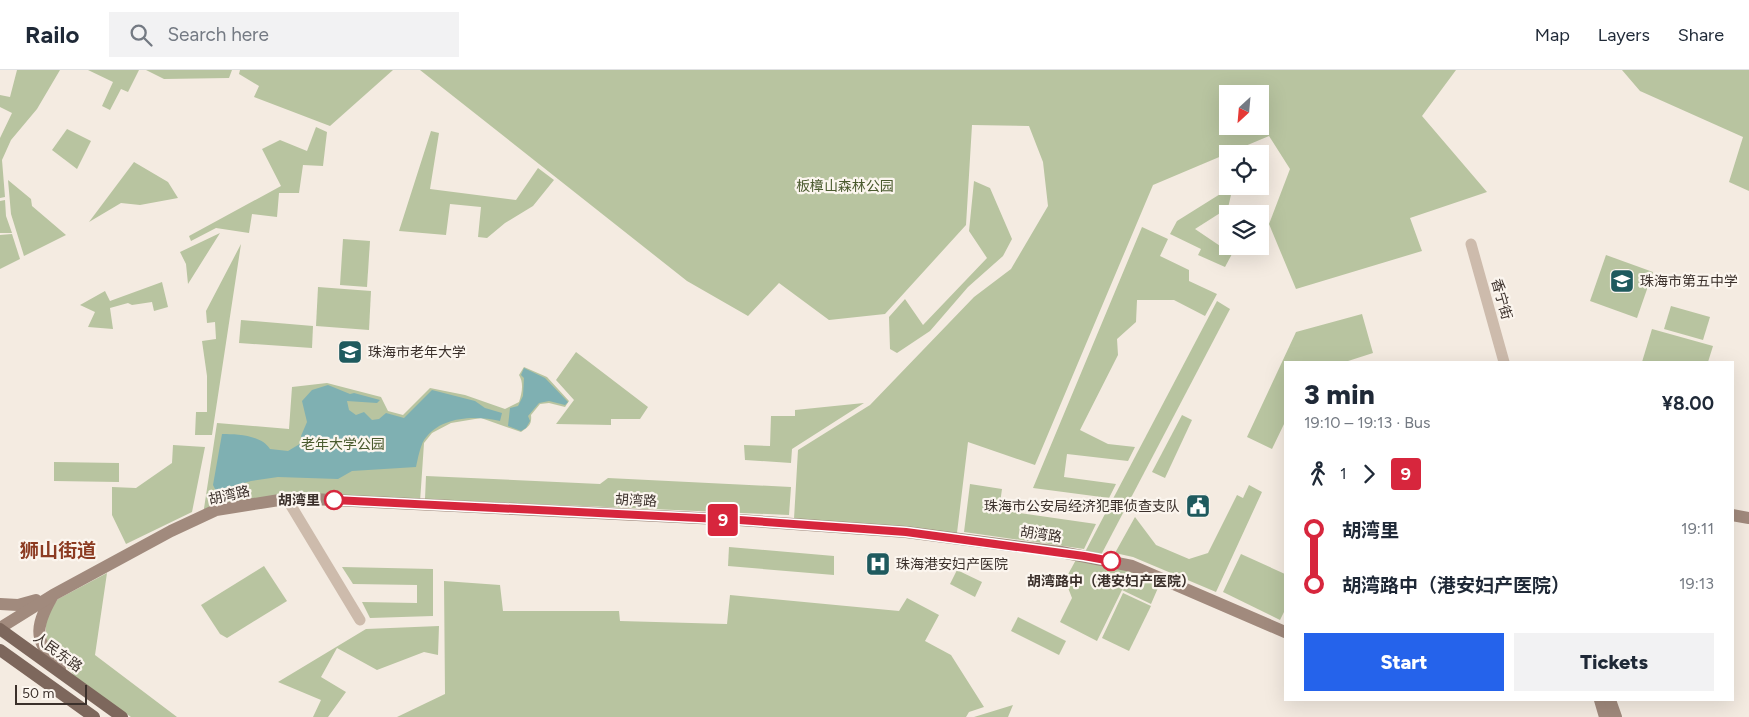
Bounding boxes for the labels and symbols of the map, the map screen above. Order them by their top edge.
north arrow [1219,85,1269,135]
park label: 板樟山森林公园 [796,178,894,195]
school or university icon: 珠海市第五中学 [1609,268,1635,294]
place label: 珠海市第五中学 [1640,273,1738,290]
street label: 香宁街 [1488,277,1515,322]
school or university icon: 珠海市老年大学 [337,339,363,365]
place label: 珠海市老年大学 [368,344,466,361]
park label: 老年大学公园 [301,436,385,453]
street label: 胡湾路 [207,482,251,508]
marker: 胡湾里 [324,490,344,510]
street label: 胡湾路 [615,491,657,510]
place label: 胡湾里 [278,492,320,509]
public building icon: 珠海市公安局经济犯罪侦查支队 [1185,493,1211,519]
place label: 珠海市公安局经济犯罪侦查支队 [984,498,1180,515]
line badge: 9 [707,504,739,536]
street label: 胡湾路 [1019,523,1063,546]
district label: 狮山街道 [20,539,96,562]
hospital icon: 珠海港安妇产医院 [865,551,891,577]
marker: 胡湾路中（港安妇产医院） [1101,551,1121,571]
place label: 珠海港安妇产医院 [896,556,1008,573]
place label: 胡湾路中（港安妇产医院） [1027,573,1195,590]
street label: 人民东路 [30,629,85,676]
scale bar [15,682,88,705]

